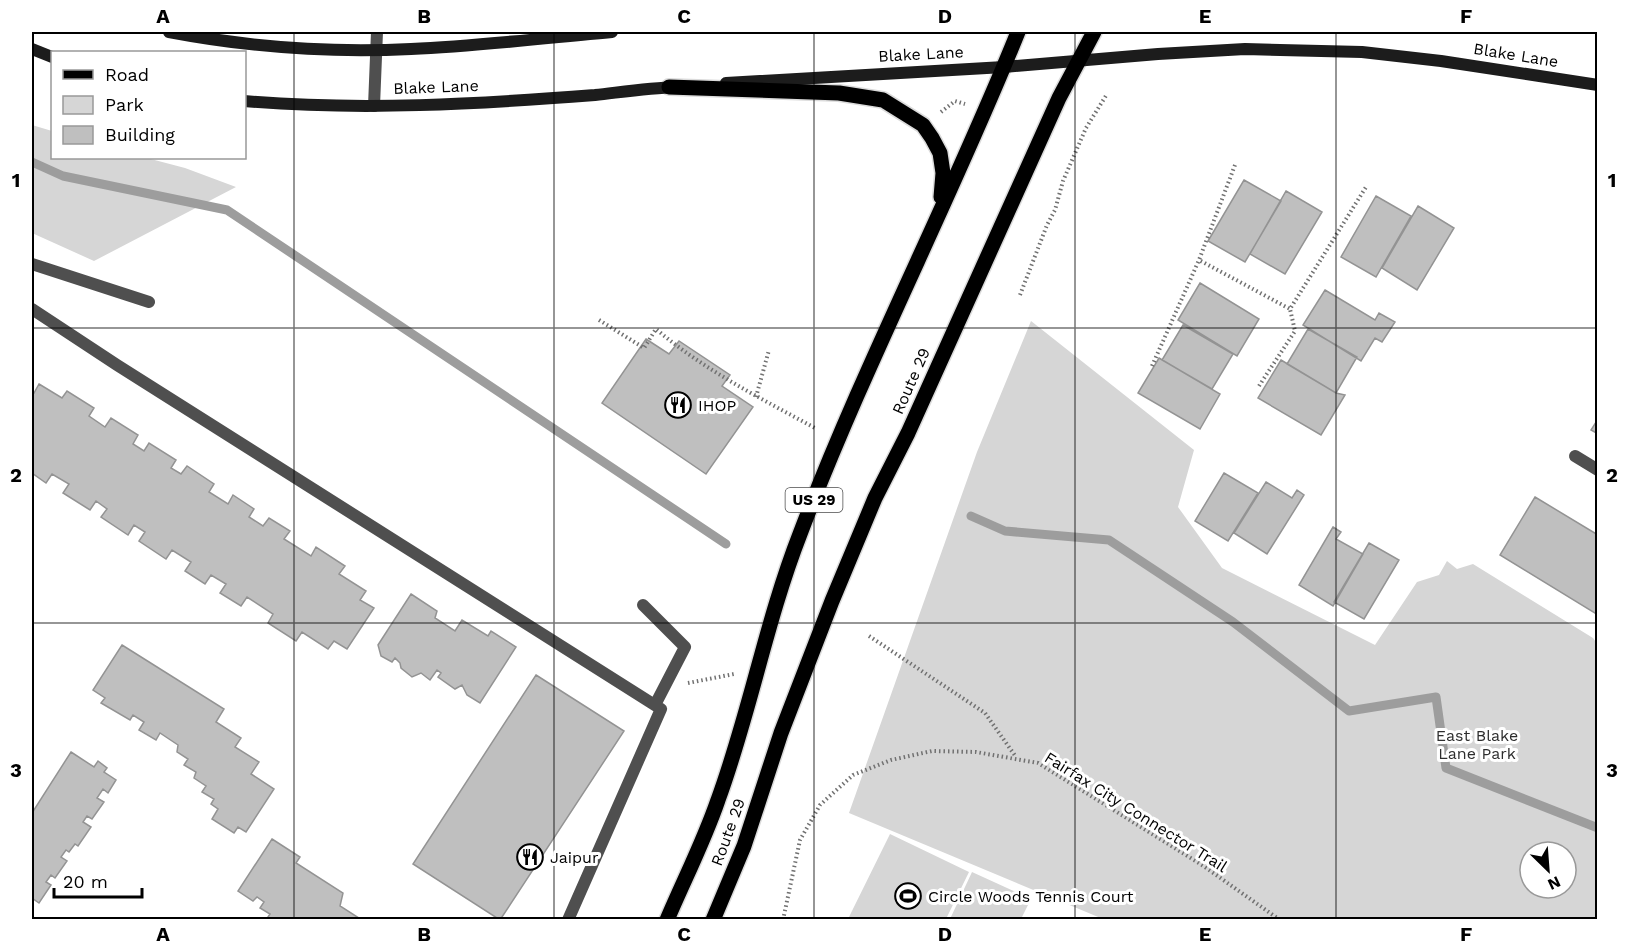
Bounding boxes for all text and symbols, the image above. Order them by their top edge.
text: A [156,4,170,28]
text: B [417,4,431,28]
text: C [677,4,691,28]
text: D [938,4,952,28]
text: E [1199,4,1211,28]
text: F [1460,4,1472,28]
street label: Blake Lane [1472,39,1560,71]
street label: Blake Lane [878,42,964,66]
legend [51,51,246,159]
text: Road [105,64,149,85]
street label: Blake Lane [393,76,479,98]
text: Park [105,94,144,115]
text: Building [105,124,175,145]
text: 1 [12,168,20,192]
text: 1 [1608,168,1616,192]
street label: Route 29 [888,345,934,417]
restaurant icon: IHOP [663,390,693,420]
place label: IHOP [698,396,736,415]
text: 2 [10,463,22,487]
text: 2 [1606,463,1618,487]
road number: US 29 [786,488,842,512]
park label: East Blake Lane Park [1436,726,1518,763]
street label: Fairfax City Connector Trail [1041,748,1231,876]
text: 3 [10,758,22,782]
text: 3 [1606,758,1618,782]
street label: Route 29 [707,796,749,868]
north arrow [1518,840,1578,900]
restaurant icon: Jaipur [515,842,545,872]
place label: Jaipur [550,848,599,867]
scale bar [54,861,142,899]
text: 20 m [63,871,108,892]
text: N [1545,872,1564,894]
sports icon: Circle Woods Tennis Court [893,881,923,911]
place label: Circle Woods Tennis Court [928,887,1134,906]
text: A [156,922,170,946]
text: B [417,922,431,946]
text: C [677,922,691,946]
text: D [938,922,952,946]
text: E [1199,922,1211,946]
text: F [1460,922,1472,946]

